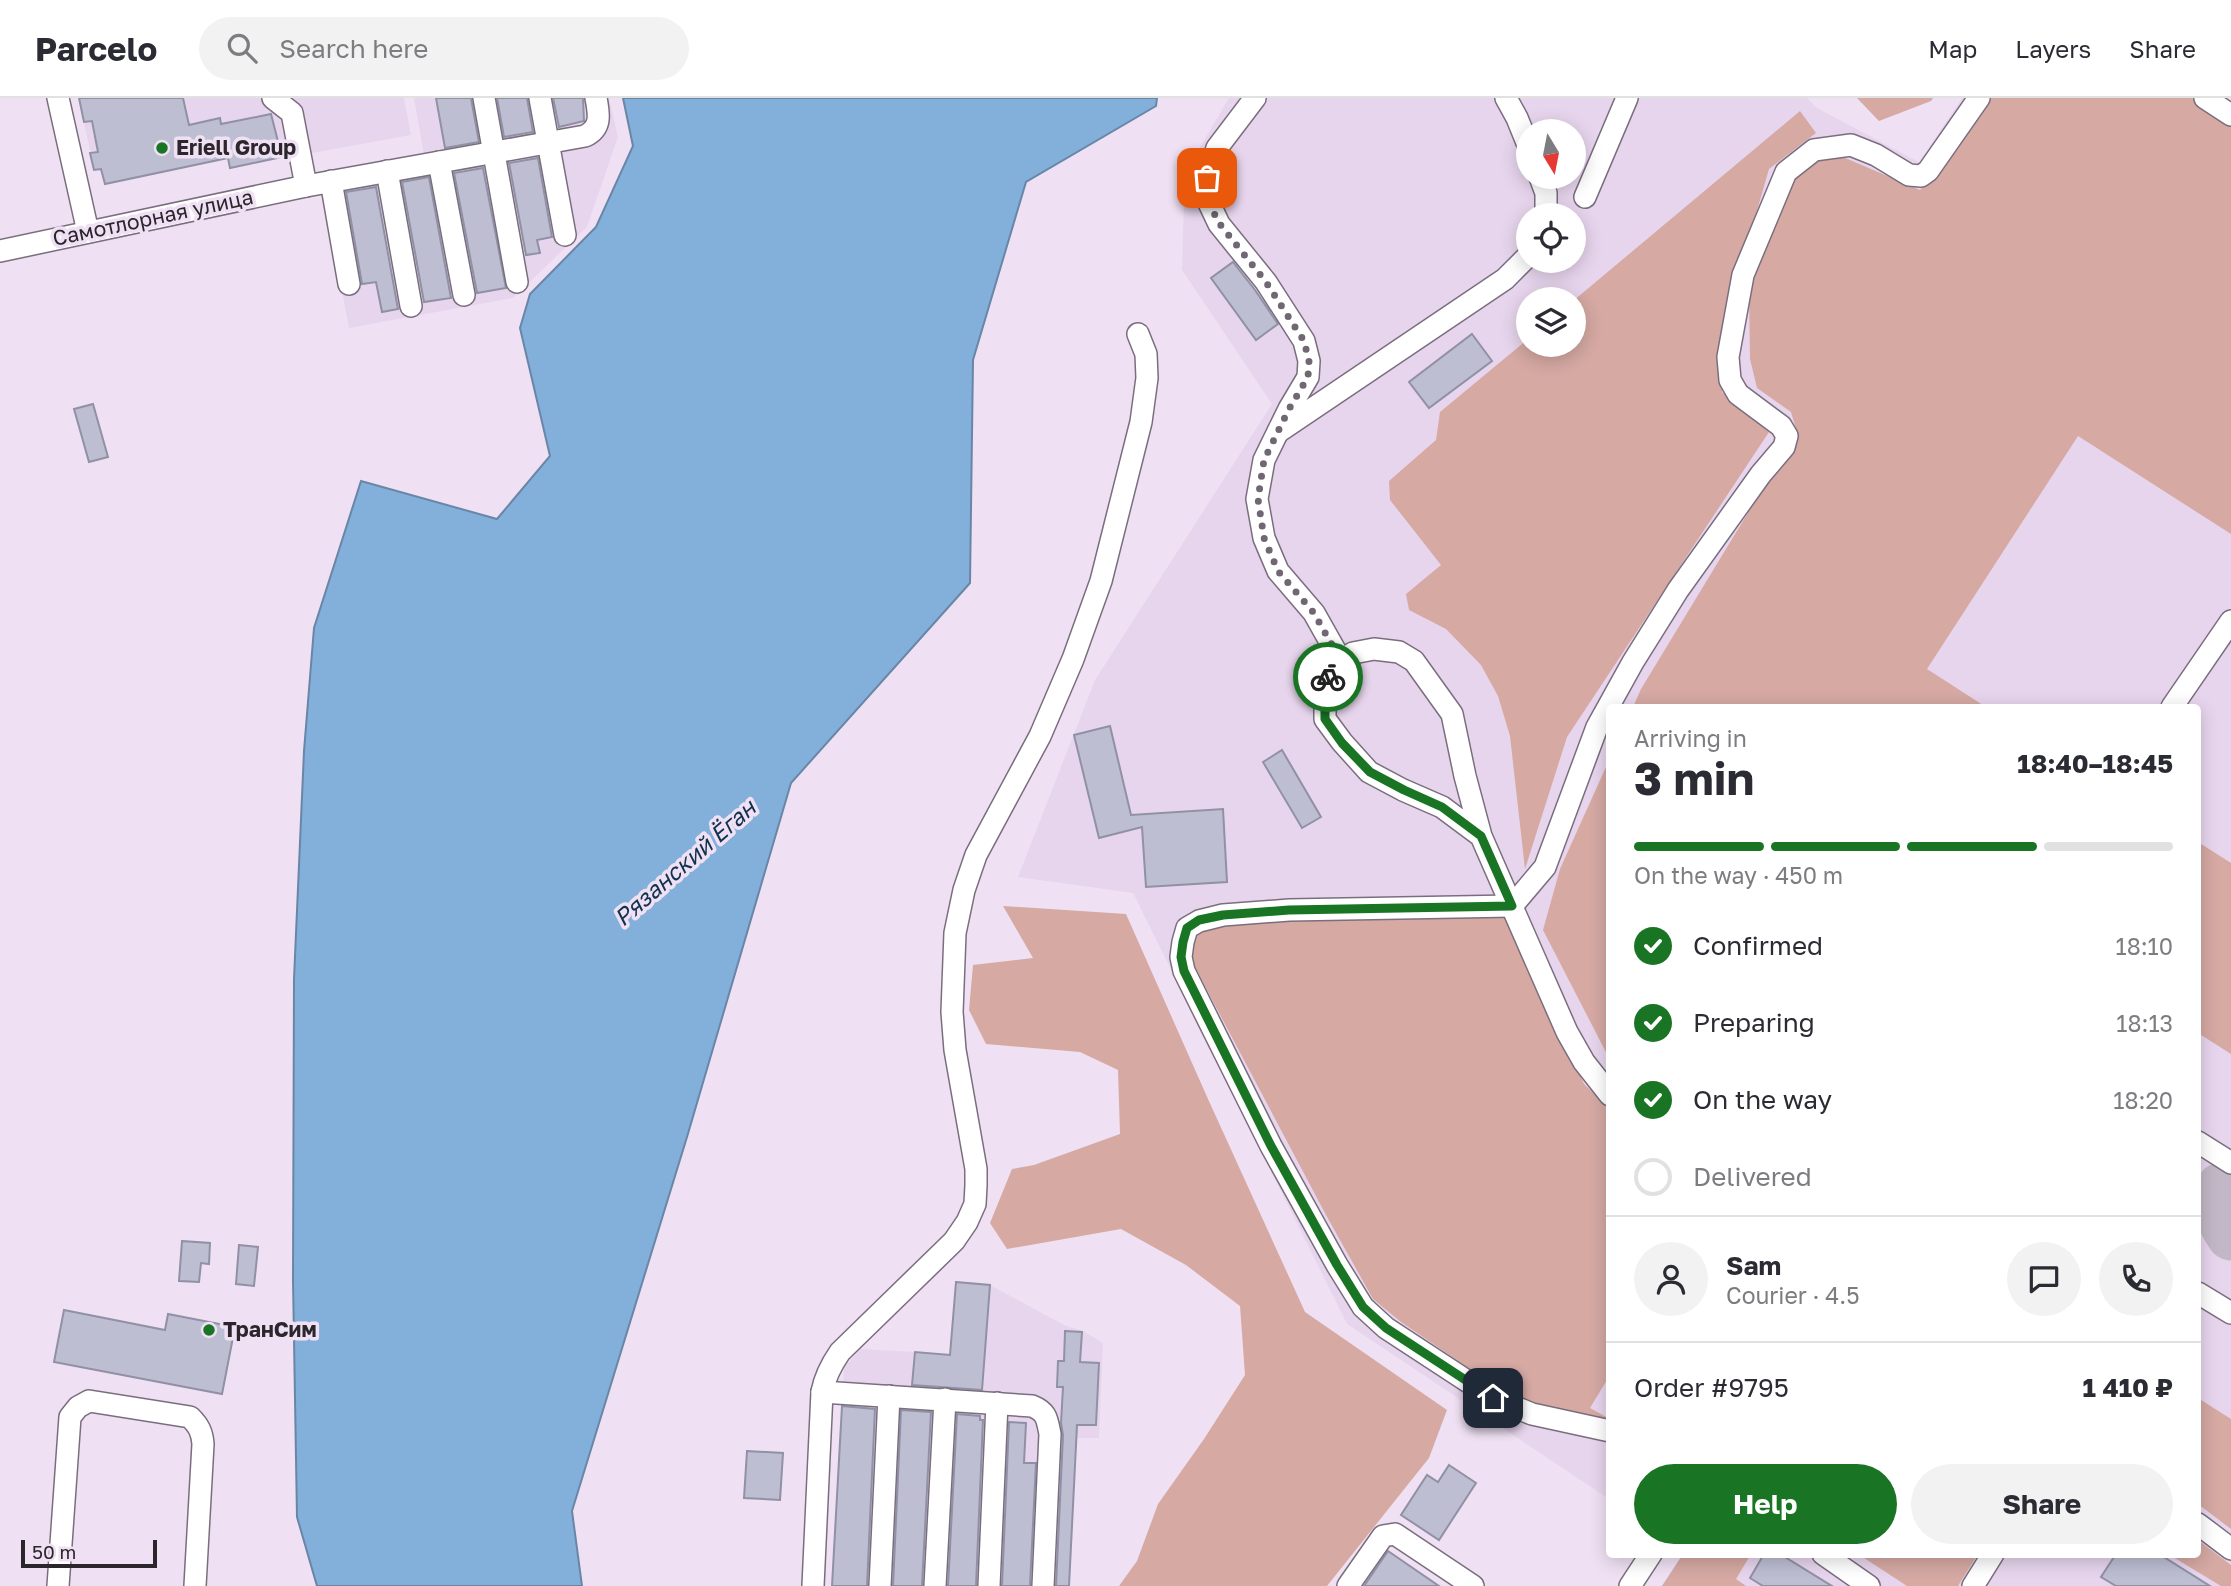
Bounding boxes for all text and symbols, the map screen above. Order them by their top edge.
search box [199,17,689,80]
text: Parcelo [35,29,157,68]
icon: search [223,29,261,67]
text: Search here [279,33,428,64]
text: Map [1928,34,1977,63]
text: Layers [2015,34,2091,63]
text: Share [2129,34,2196,63]
north arrow [1516,119,1586,189]
map controls [1516,119,1586,357]
place label: Eriell Group [176,134,296,160]
marker: Eriell Group [154,140,170,156]
pin [1177,148,1237,208]
icon: bag [1188,159,1226,197]
street label: Самотлорная улица [50,183,255,251]
button: locate [1516,203,1586,273]
button: layers [1516,287,1586,357]
courier [1293,642,1363,712]
icon: bike [1309,658,1347,696]
text: Arriving in [1634,724,1747,752]
text: 18:40–18:45 [2017,748,2173,779]
text: 3 min [1634,750,1754,805]
water label: Рязанский Ёган [608,792,762,931]
text: On the way · 450 m [1634,861,1843,889]
icon: check [1634,927,1672,965]
text: Confirmed [1693,930,1823,961]
text: 18:10 [2116,932,2173,960]
icon: check [1634,1004,1672,1042]
text: Preparing [1693,1007,1815,1038]
text: 18:13 [2116,1009,2173,1037]
icon: check [1634,1081,1672,1119]
text: On the way [1693,1084,1832,1115]
text: 18:20 [2113,1086,2173,1114]
text: Delivered [1693,1161,1812,1192]
button: person [1634,1242,1708,1316]
button: chat [2007,1242,2081,1316]
button: phone [2099,1242,2173,1316]
text: Sam [1726,1250,1781,1281]
text: Courier · 4.5 [1726,1281,1859,1309]
place label: ТранСим [223,1316,317,1342]
marker: ТранСим [201,1322,217,1338]
pin [1463,1368,1523,1428]
text: Order #9795 [1634,1372,1789,1403]
text: 1 410 ₽ [2083,1372,2173,1403]
icon: home [1474,1379,1512,1417]
button: Help [1634,1464,1897,1544]
button: Share [1911,1464,2173,1544]
scale bar [21,1537,158,1569]
text: 50 m [32,1540,76,1563]

